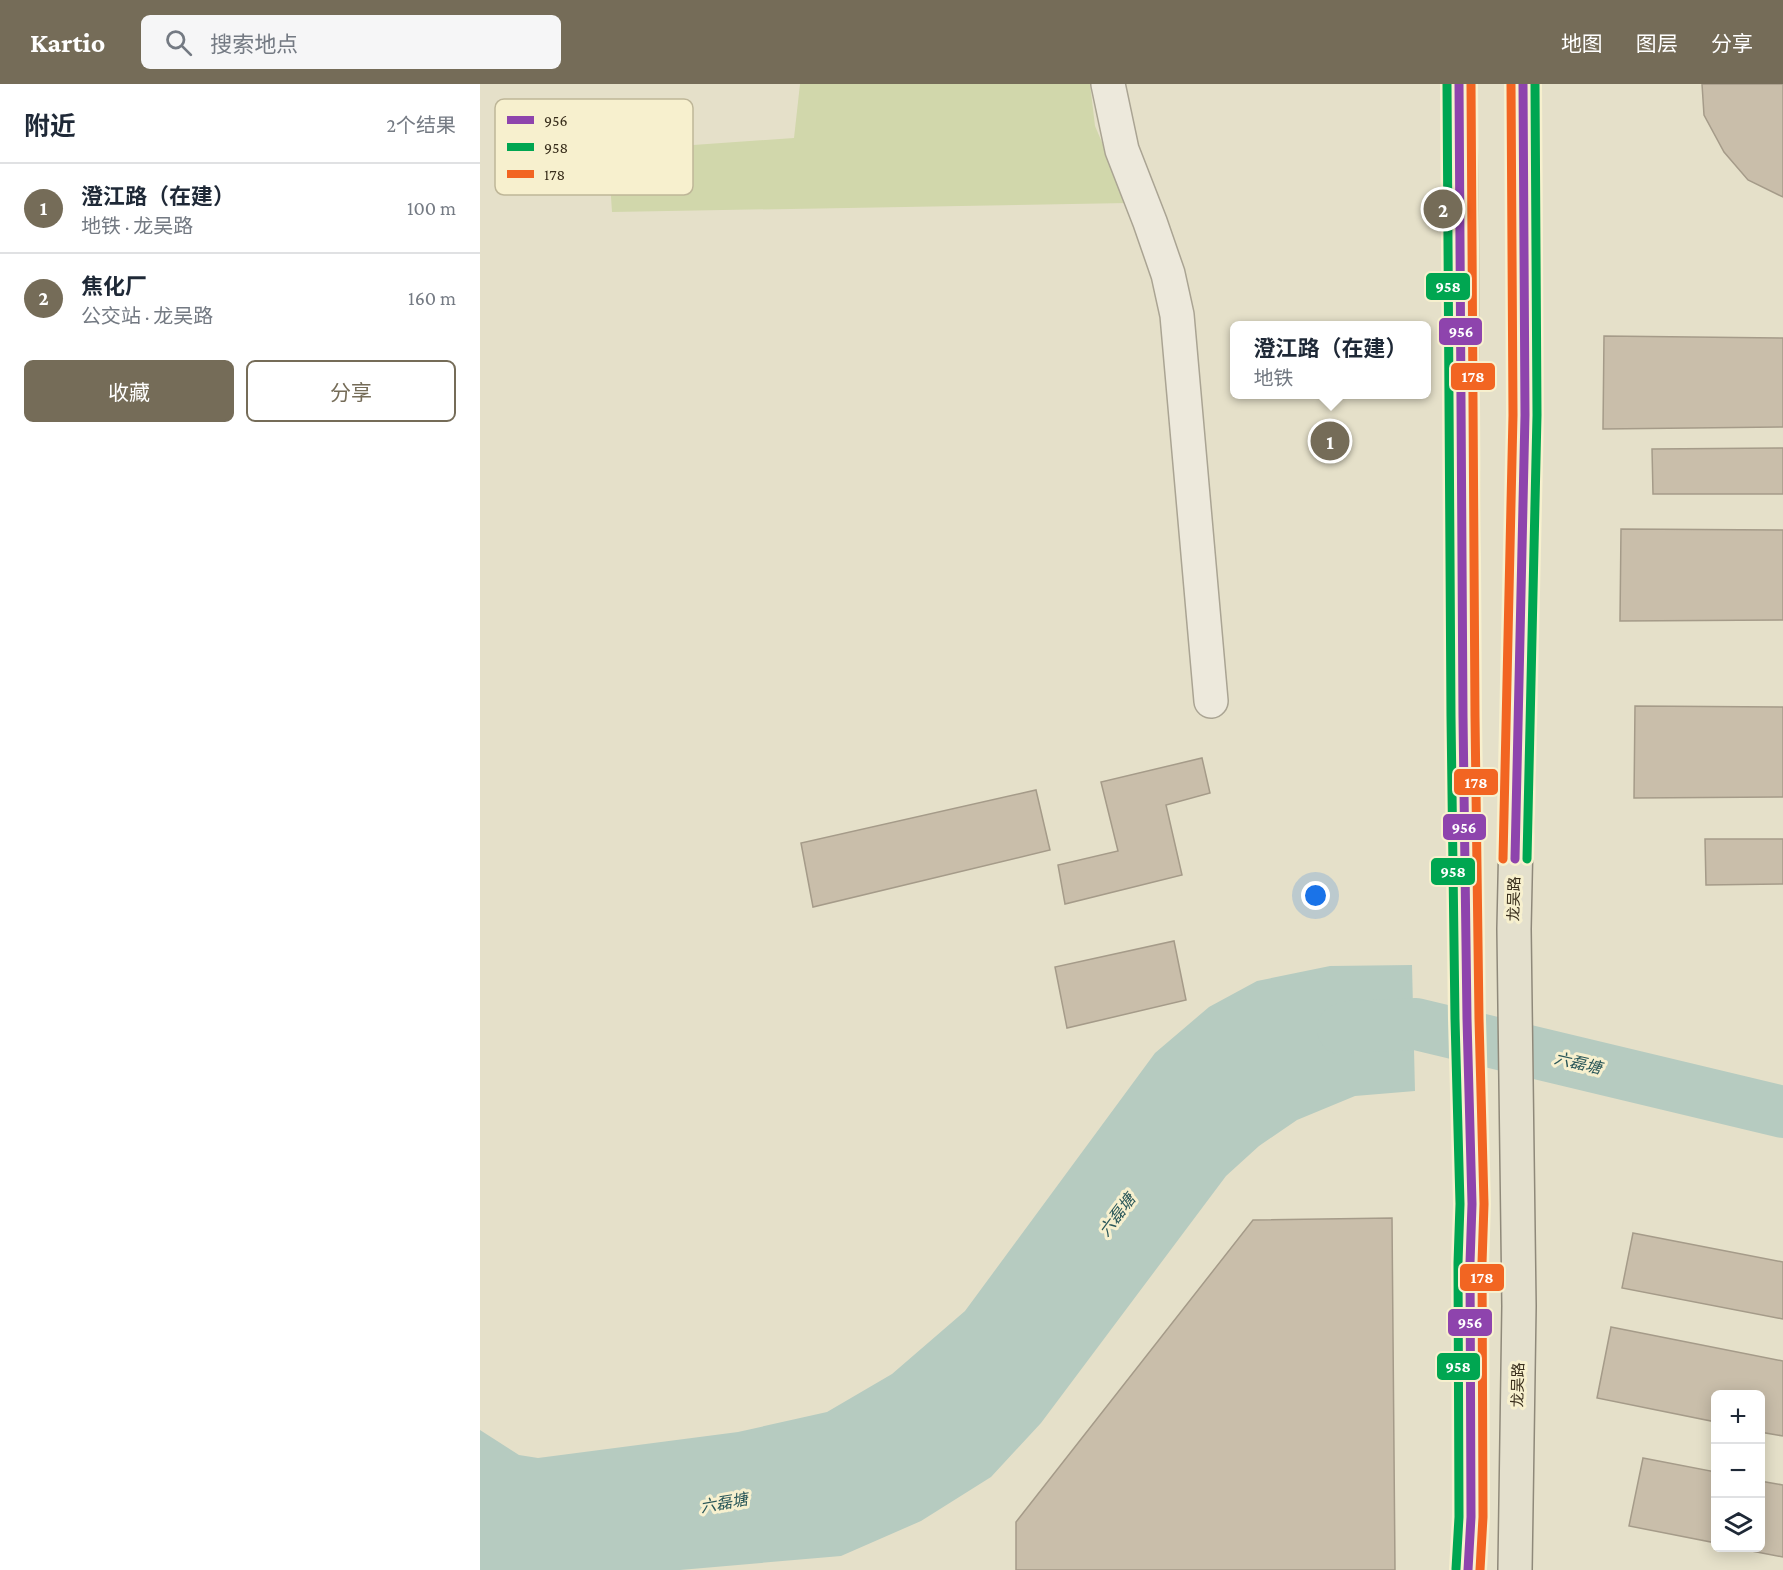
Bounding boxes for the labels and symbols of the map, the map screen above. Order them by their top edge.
legend [495,99,693,195]
text: 956 [544,112,568,129]
text: 958 [544,139,568,156]
text: 178 [544,166,565,183]
pin: 2 [1424,186,1462,232]
line badge: 958 [1425,272,1471,301]
text: 958 [1435,278,1461,295]
line badge: 956 [1438,317,1483,346]
text: 956 [1448,323,1474,340]
line badge: 178 [1450,362,1496,391]
text: 178 [1462,368,1484,385]
pin: 1 [1310,418,1350,464]
line badge: 178 [1453,768,1499,796]
text: 178 [1465,774,1487,791]
line badge: 956 [1442,813,1487,841]
text: 956 [1451,819,1477,836]
line badge: 958 [1430,857,1476,886]
text: 958 [1440,863,1466,880]
street label: 龙吴路 [1505,876,1522,922]
your location [1301,881,1330,910]
water label: 六磊塘 [1553,1049,1606,1077]
water label: 六磊塘 [1096,1188,1140,1239]
line badge: 178 [1459,1263,1505,1292]
text: 178 [1471,1269,1493,1286]
line badge: 956 [1447,1308,1493,1337]
text: 956 [1457,1314,1483,1331]
line badge: 958 [1436,1352,1481,1381]
text: 958 [1445,1358,1471,1375]
street label: 龙吴路 [1509,1362,1526,1408]
water label: 六磊塘 [699,1490,752,1516]

